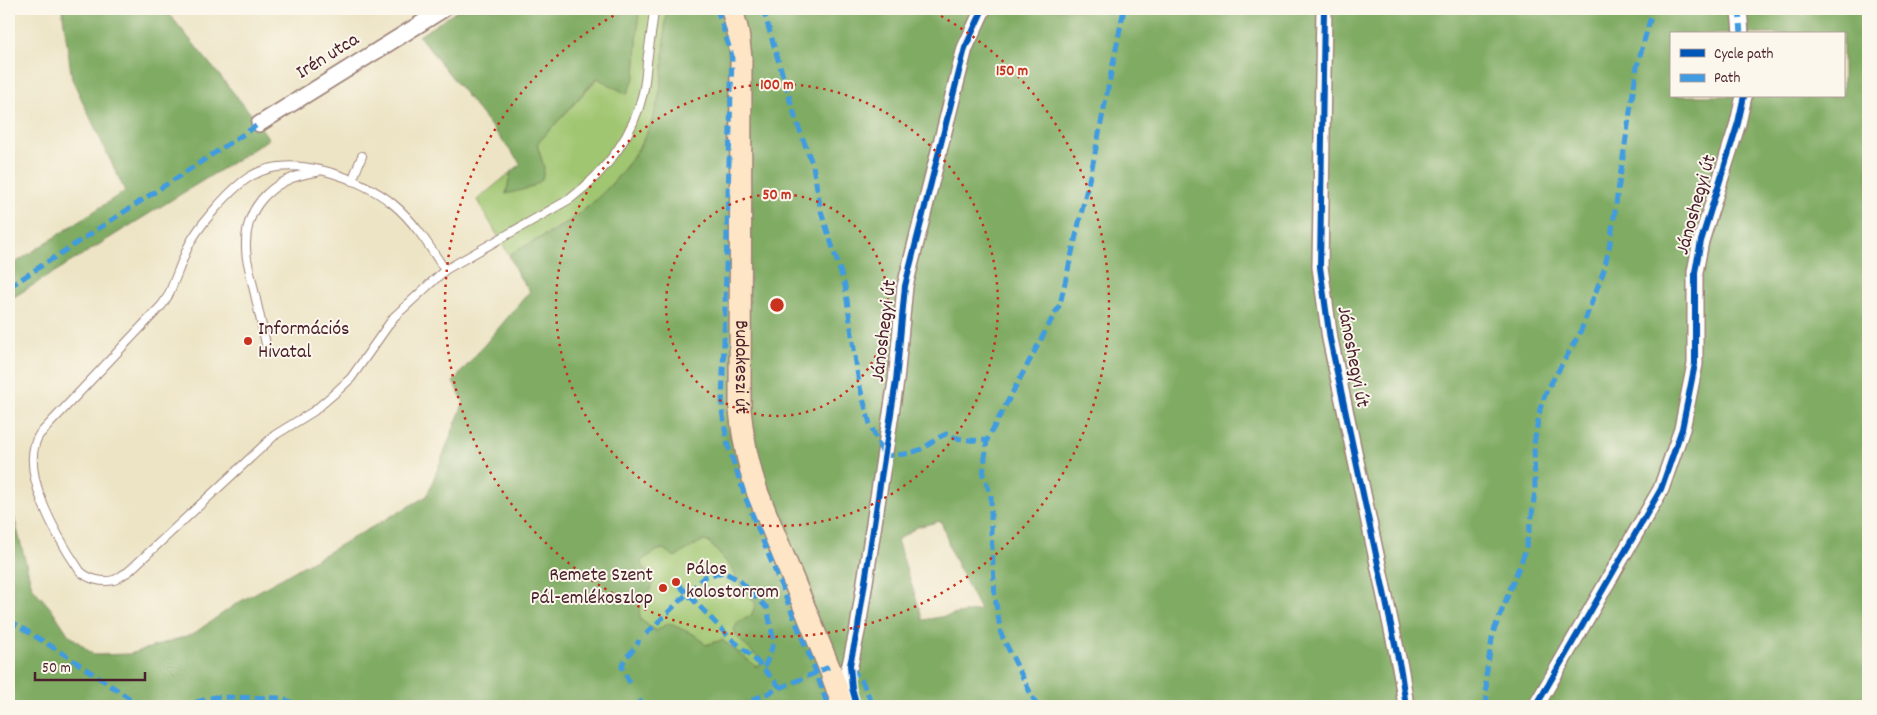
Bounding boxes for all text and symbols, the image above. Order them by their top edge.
street label: Irén utca [291,26,365,87]
legend [1670,32,1844,98]
text: Cycle path [1714,44,1774,66]
text: 150 m [996,61,1028,83]
text: Path [1714,68,1740,90]
text: 100 m [760,75,794,97]
street label: Jánoshegyi út [1669,152,1725,258]
text: 50 m [763,185,791,207]
street label: Jánoshegyi út [865,278,905,384]
centre of rings [768,296,786,314]
street label: Jánoshegyi út [1328,304,1376,410]
place label: Információs Hivatal [258,316,350,367]
street label: Budakeszi út [726,320,754,416]
marker: Információs Hivatal [242,335,254,347]
place label: Pálos kolostorrom [686,556,779,607]
place label: Remete Szent Pál-emlékoszlop [530,562,653,613]
marker: Pálos kolostorrom [670,576,682,588]
marker: Remete Szent Pál-emlékoszlop [657,582,669,594]
scale bar [35,650,145,682]
text: 50 m [42,658,71,680]

